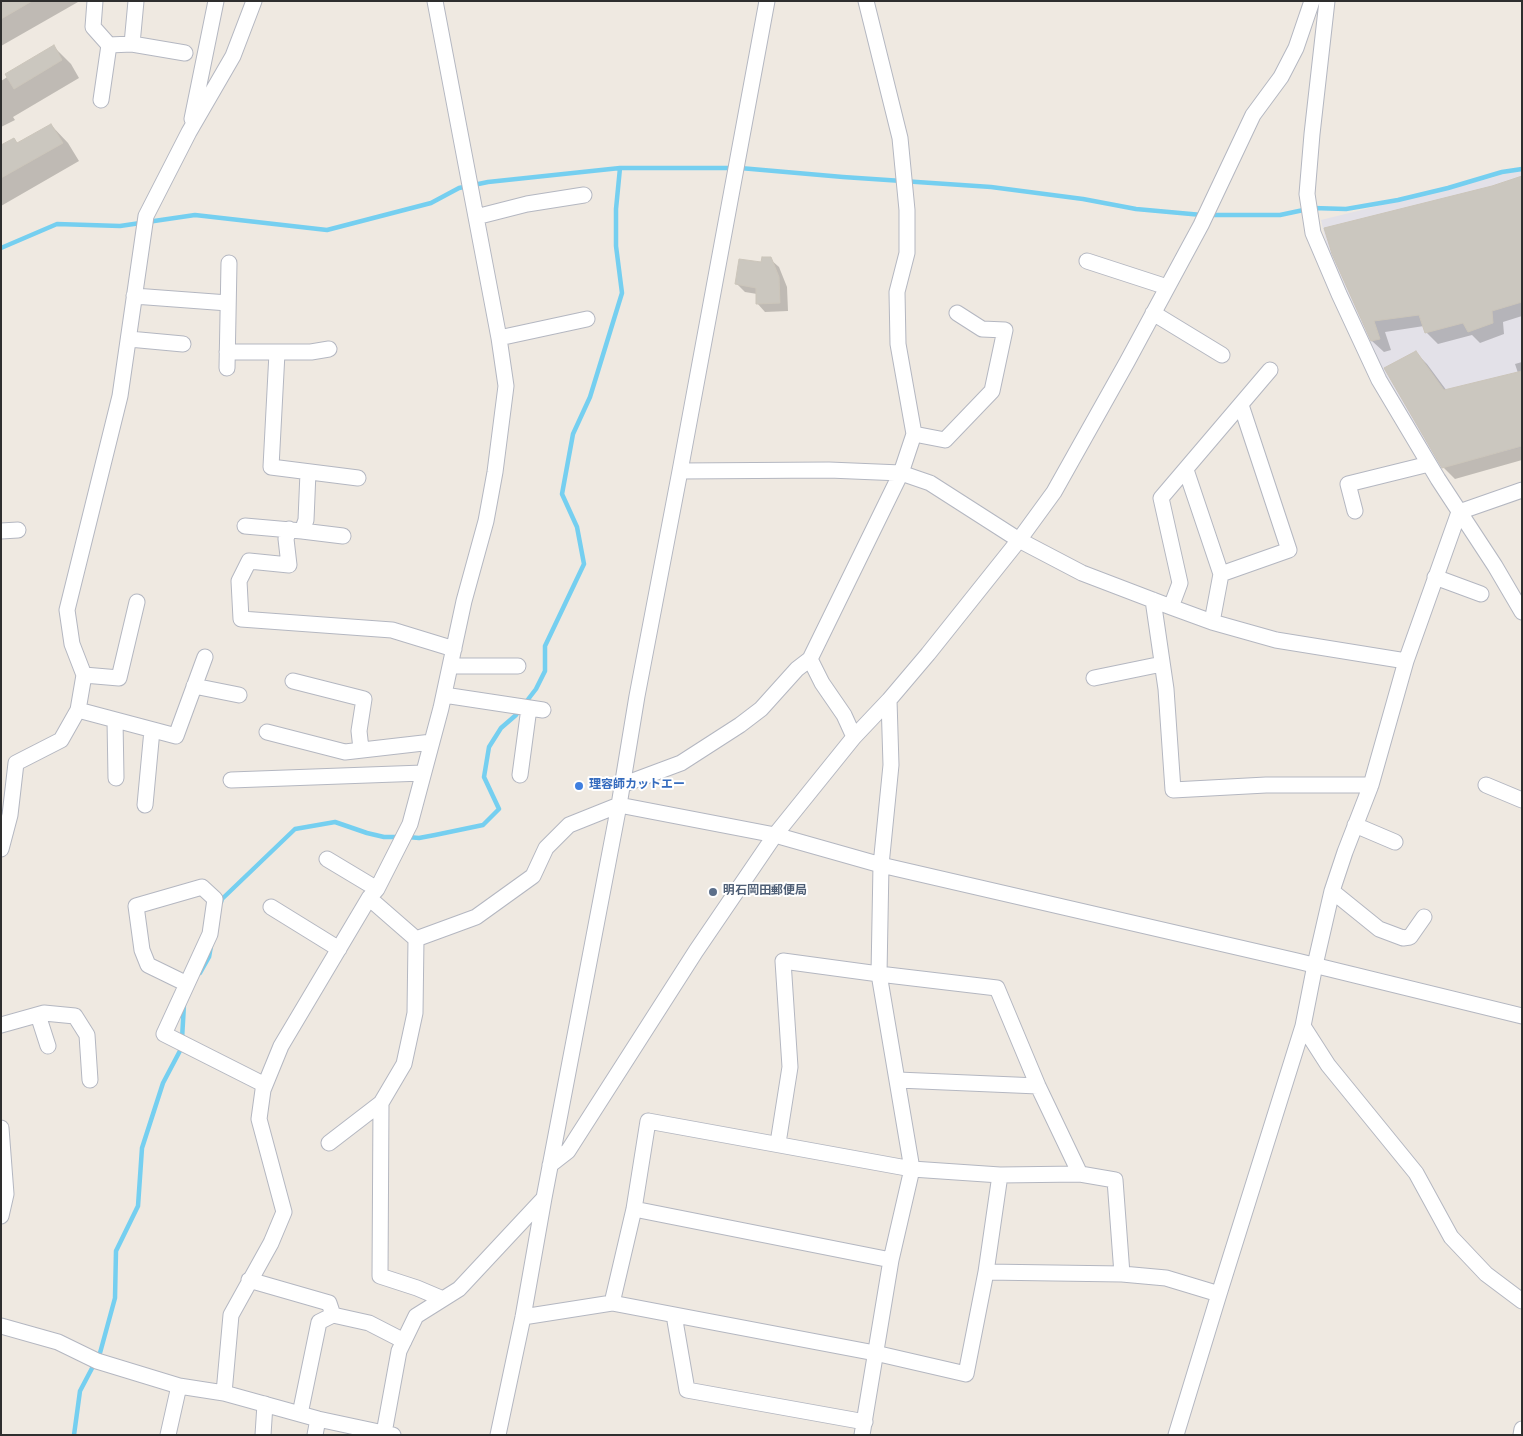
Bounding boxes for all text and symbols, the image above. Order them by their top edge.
place label: 理容師カットエー [589,779,685,793]
marker: 理容師カットエー [573,780,585,792]
place label: 明石岡田郵便局 [723,885,807,899]
marker: 明石岡田郵便局 [707,886,719,898]

